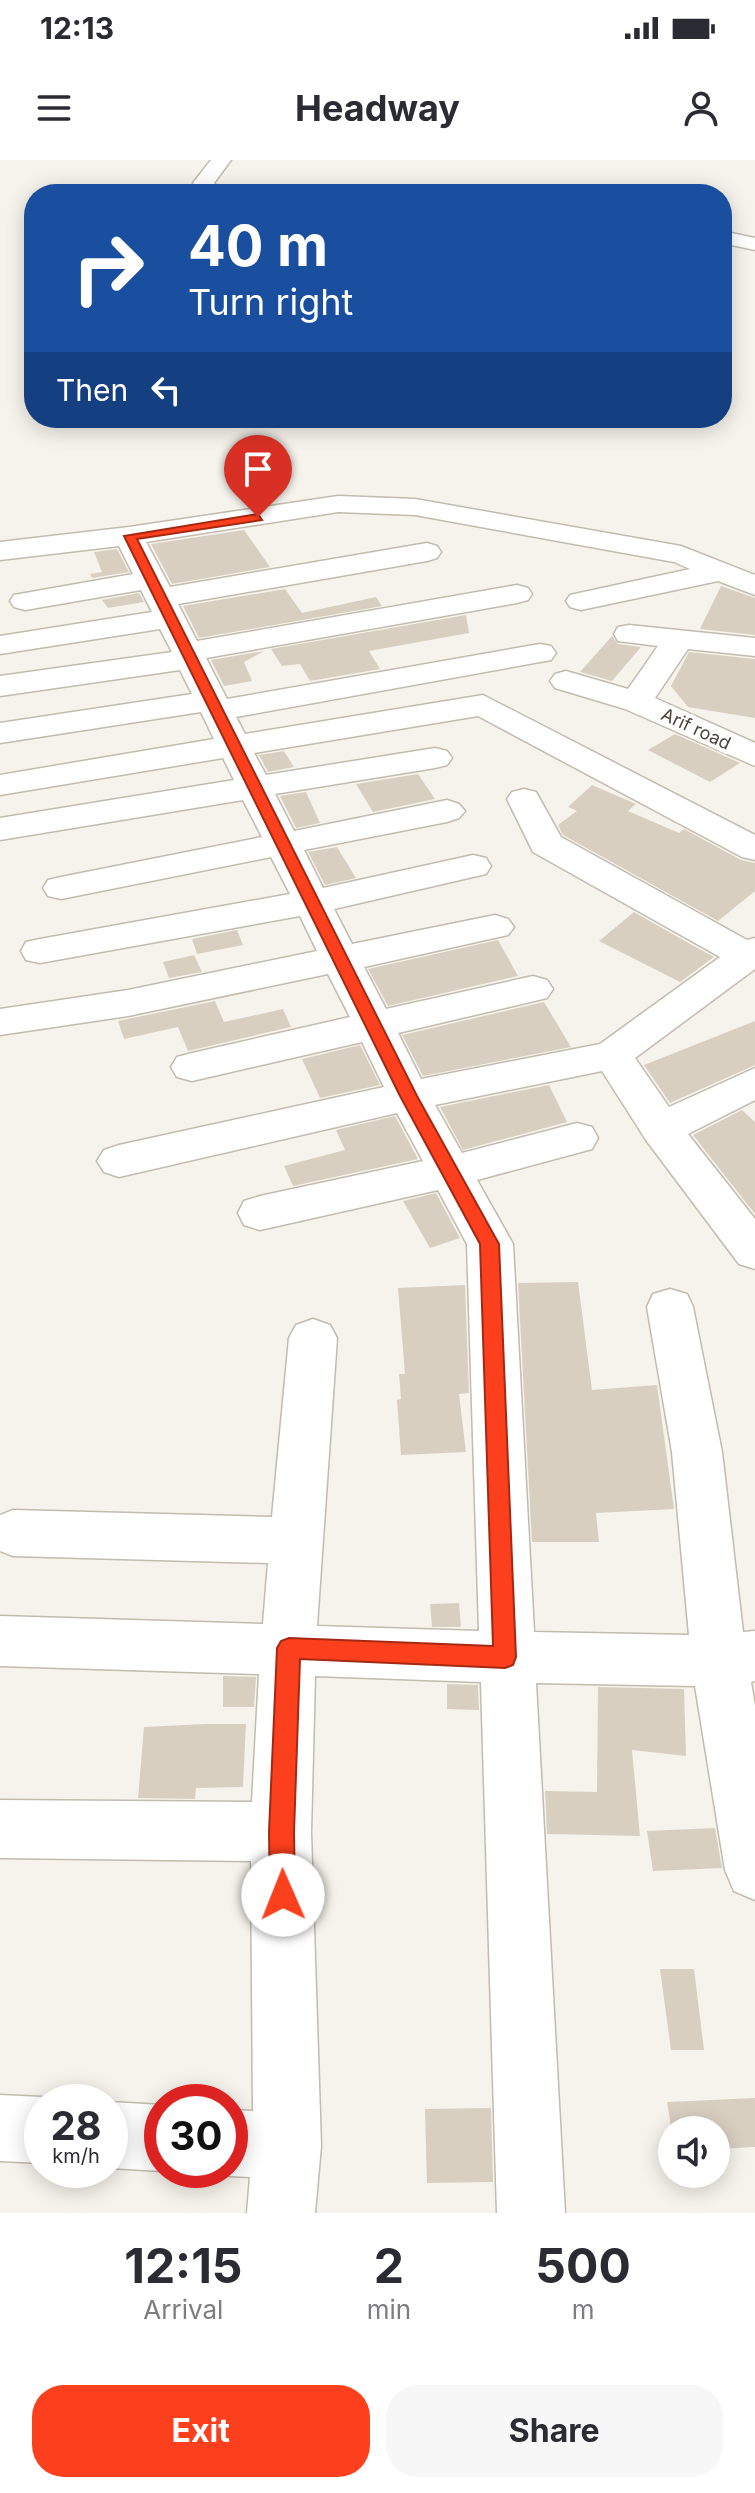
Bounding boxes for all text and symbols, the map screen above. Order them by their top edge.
text: 12:13 [40,10,114,46]
icon: menu [32,86,76,130]
text: Headway [295,86,460,130]
icon: person [679,86,723,130]
text: 40 m [188,212,328,280]
icon: right [56,216,160,320]
text: Turn right [188,280,353,324]
icon: left [144,368,188,412]
text: Then [56,372,128,408]
pin [224,435,292,517]
icon: arrive [236,447,280,491]
street label: Arif road [658,703,734,754]
position arrow [241,1853,325,1937]
speed limit sign: 30 [144,2084,248,2188]
text: 28 [50,2101,102,2150]
map controls [658,2116,730,2188]
button: sound [658,2116,730,2188]
text: km/h [52,2144,100,2168]
text: 12:15 [124,2236,243,2295]
text: 2 [374,2236,404,2295]
text: 500 [535,2236,631,2295]
text: Arrival [143,2294,223,2325]
text: min [367,2294,411,2325]
text: m [572,2294,594,2325]
button: Exit [32,2385,370,2477]
button: Share [386,2385,723,2477]

